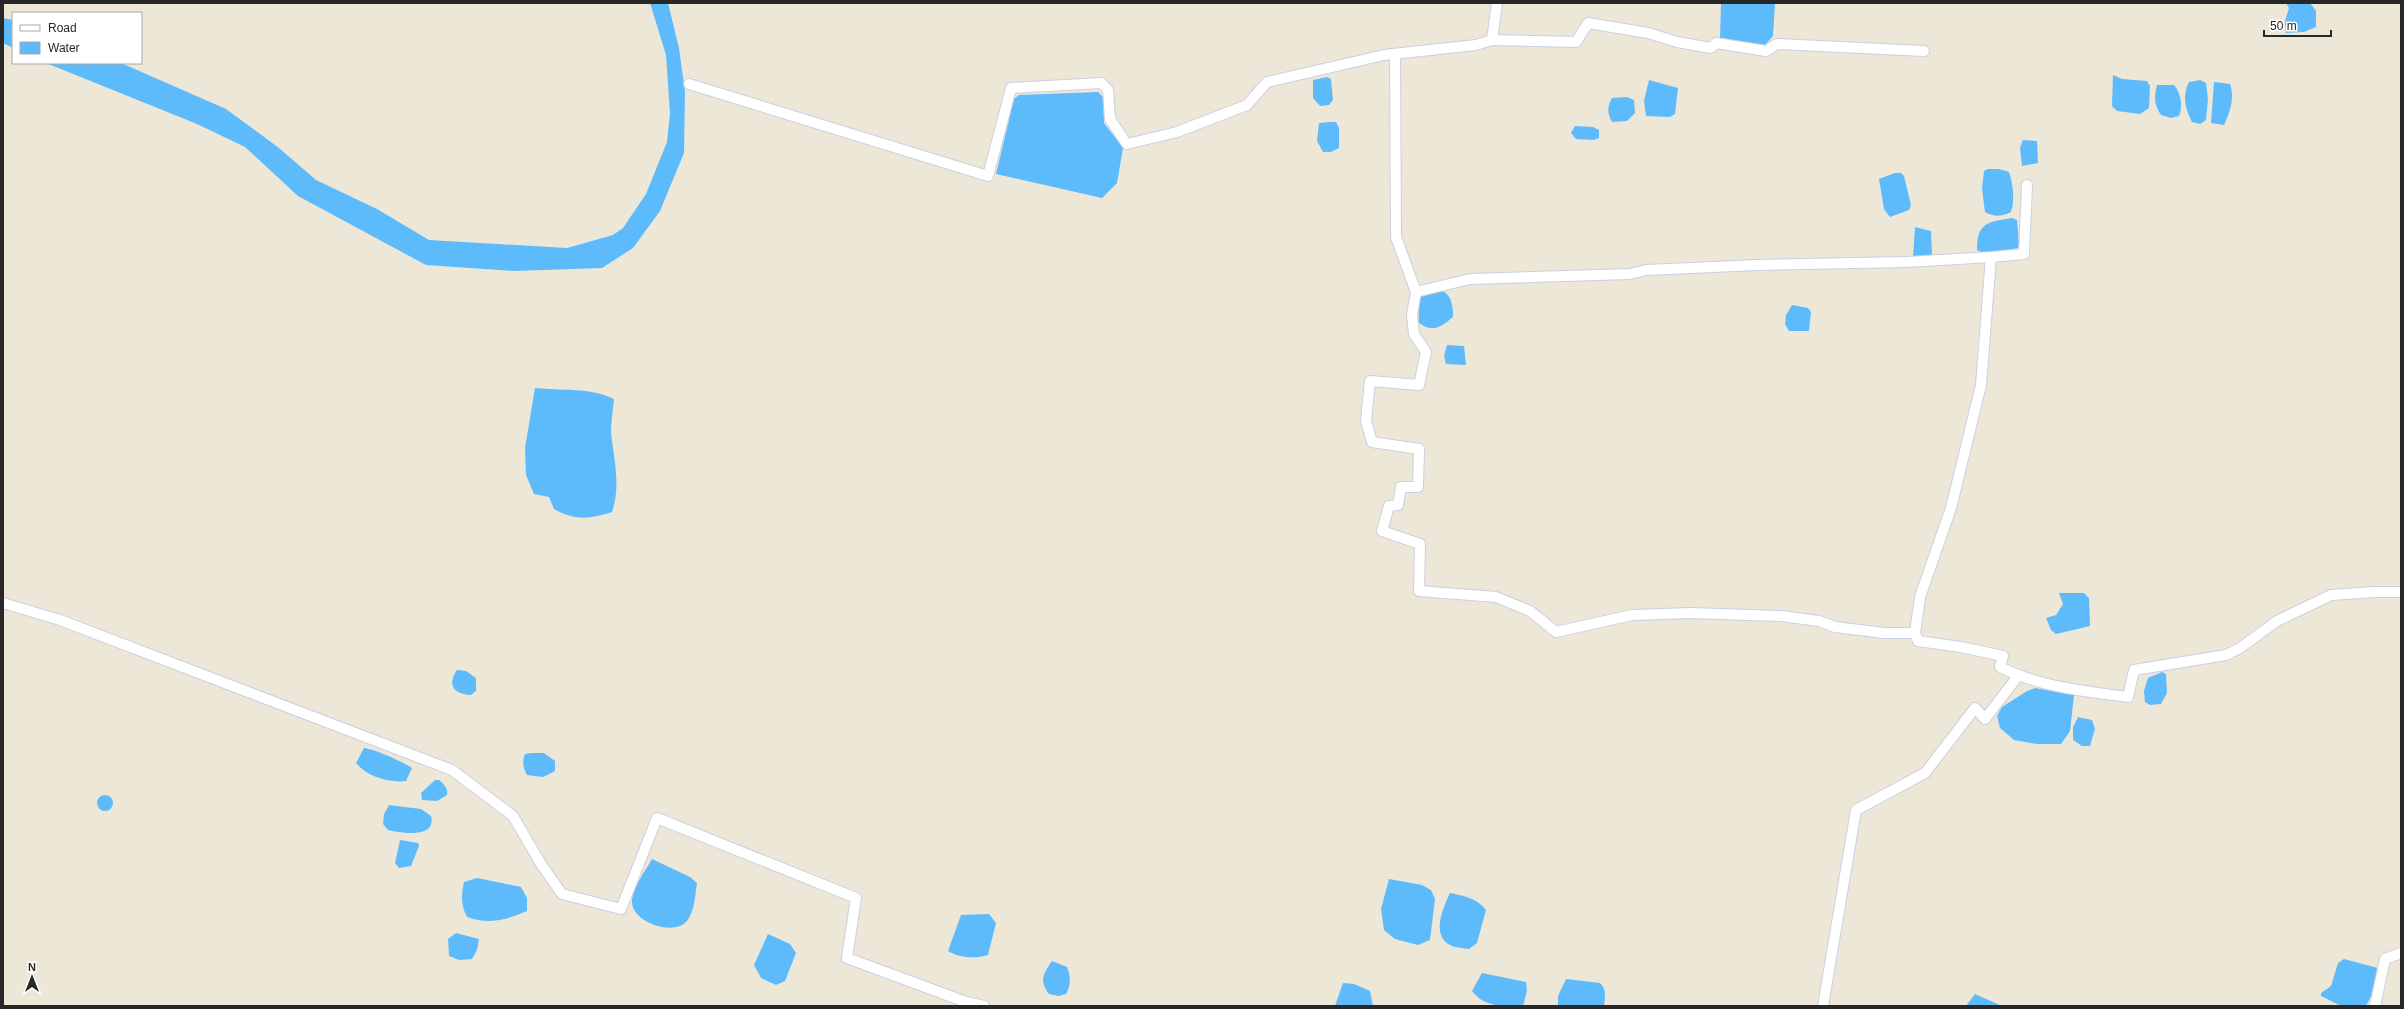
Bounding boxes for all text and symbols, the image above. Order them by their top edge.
legend [12,12,142,64]
scale bar [2264,12,2331,38]
text: 50 m [2270,19,2297,33]
text: Road [48,21,77,35]
text: Water [48,41,80,55]
north arrow [12,957,52,997]
text: N [28,961,36,973]

